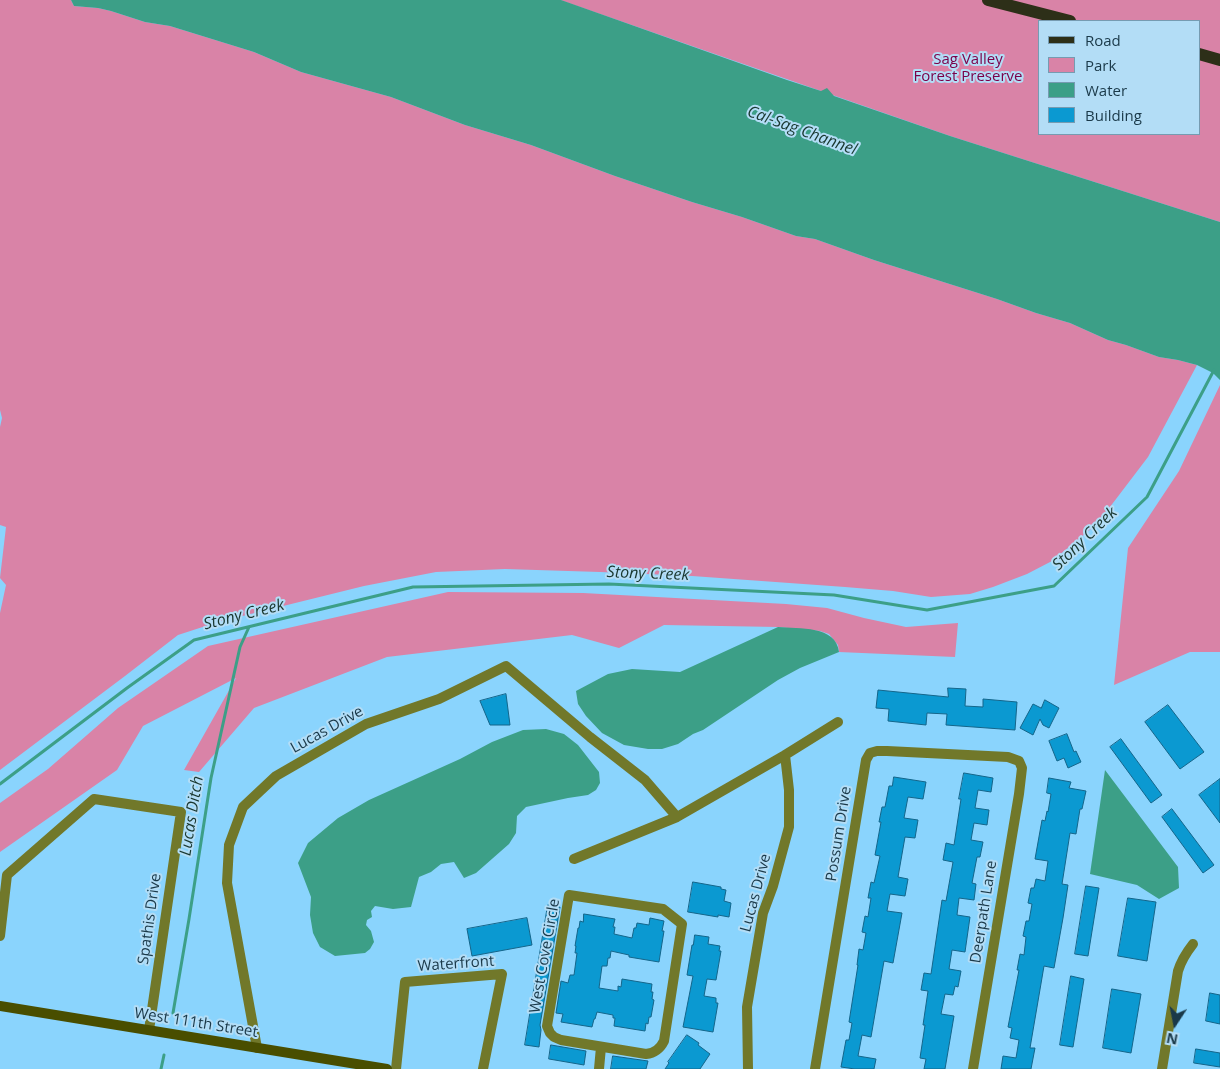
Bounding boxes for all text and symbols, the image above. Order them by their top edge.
legend [1038,20,1200,135]
text: Road [1085,30,1121,50]
park label: Sag Valley Forest Preserve [914,51,1022,86]
text: Park [1085,55,1116,75]
text: Water [1085,80,1127,100]
water label: Cal-Sag Channel [745,102,859,160]
text: Building [1085,105,1142,125]
water label: Stony Creek [1049,503,1121,575]
water label: Stony Creek [606,563,690,585]
water label: Stony Creek [202,596,286,634]
street label: Lucas Drive [288,703,366,757]
water label: Lucas Ditch [176,775,208,857]
street label: Possum Drive [823,785,855,883]
street label: Lucas Drive [737,852,775,934]
street label: Deerpath Lane [967,859,1001,965]
street label: Spathis Drive [135,872,165,966]
street label: West Cove Circle [526,897,564,1015]
street label: Waterfront [417,952,495,976]
north arrow [1150,999,1200,1049]
street label: West 111th Street [133,1004,259,1042]
text: N [1165,1029,1179,1050]

